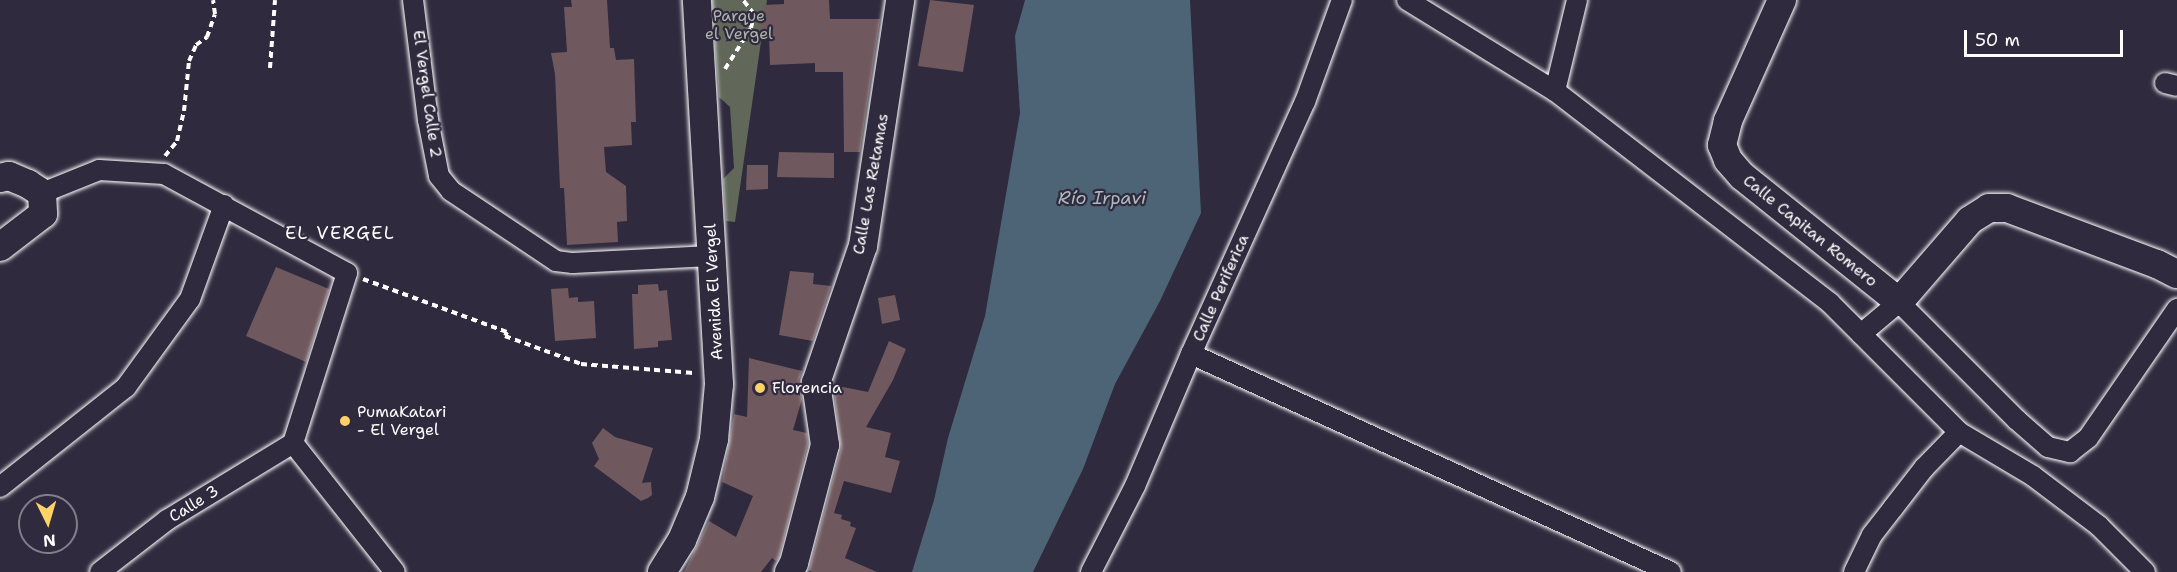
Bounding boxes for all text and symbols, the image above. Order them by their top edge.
park label: Parque el Vergel [705,6,773,44]
scale bar [1967,18,2126,56]
text: 50 m [1975,28,2020,52]
street label: El Vergel Calle 2 [409,29,445,159]
street label: Calle Las Retamas [849,112,893,256]
street label: Calle Capitan Romero [1739,171,1881,291]
water label: Río Irpavi [1058,187,1146,209]
district label: EL VERGEL [285,222,395,244]
street label: Avenida El Vergel [701,223,727,361]
street label: Calle Periferica [1189,232,1253,344]
place label: Florencia [772,378,842,398]
marker: Florencia [753,381,767,395]
place label: PumaKatari - El Vergel [357,402,446,440]
marker: PumaKatari - El Vergel [338,414,352,428]
street label: Calle 3 [166,481,222,527]
north arrow [18,494,78,554]
text: N [42,529,57,551]

